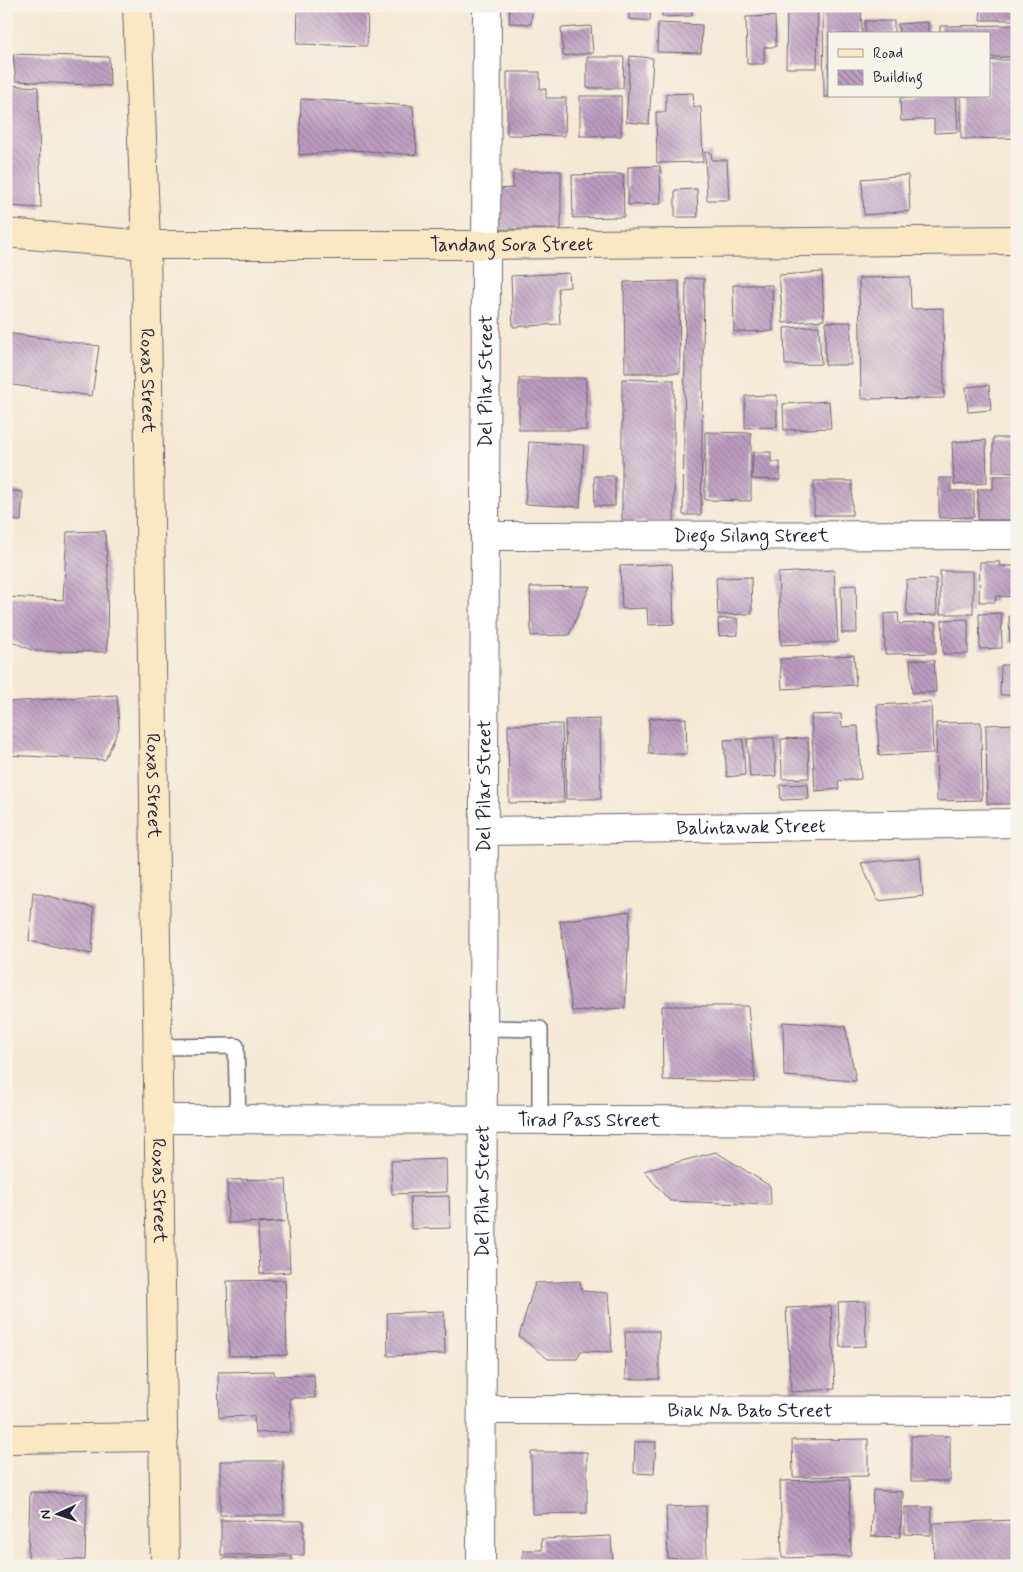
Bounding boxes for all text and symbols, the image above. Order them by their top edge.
legend [828,32,990,98]
text: Road [873,44,903,64]
text: Building [873,68,923,89]
street label: Tandang Sora Street [430,231,593,260]
street label: Del Pilar Street [473,315,498,447]
street label: Roxas Street [135,328,161,434]
street label: Diego Silang Street [673,523,829,551]
street label: Del Pilar Street [471,720,497,852]
street label: Roxas Street [141,733,167,839]
street label: Balintawak Street [676,813,826,841]
street label: Tirad Pass Street [517,1107,661,1133]
street label: Del Pilar Street [470,1125,495,1257]
street label: Roxas Street [146,1138,173,1244]
street label: Biak Na Bato Street [667,1398,833,1423]
north arrow [32,1490,82,1540]
text: N [37,1509,55,1520]

